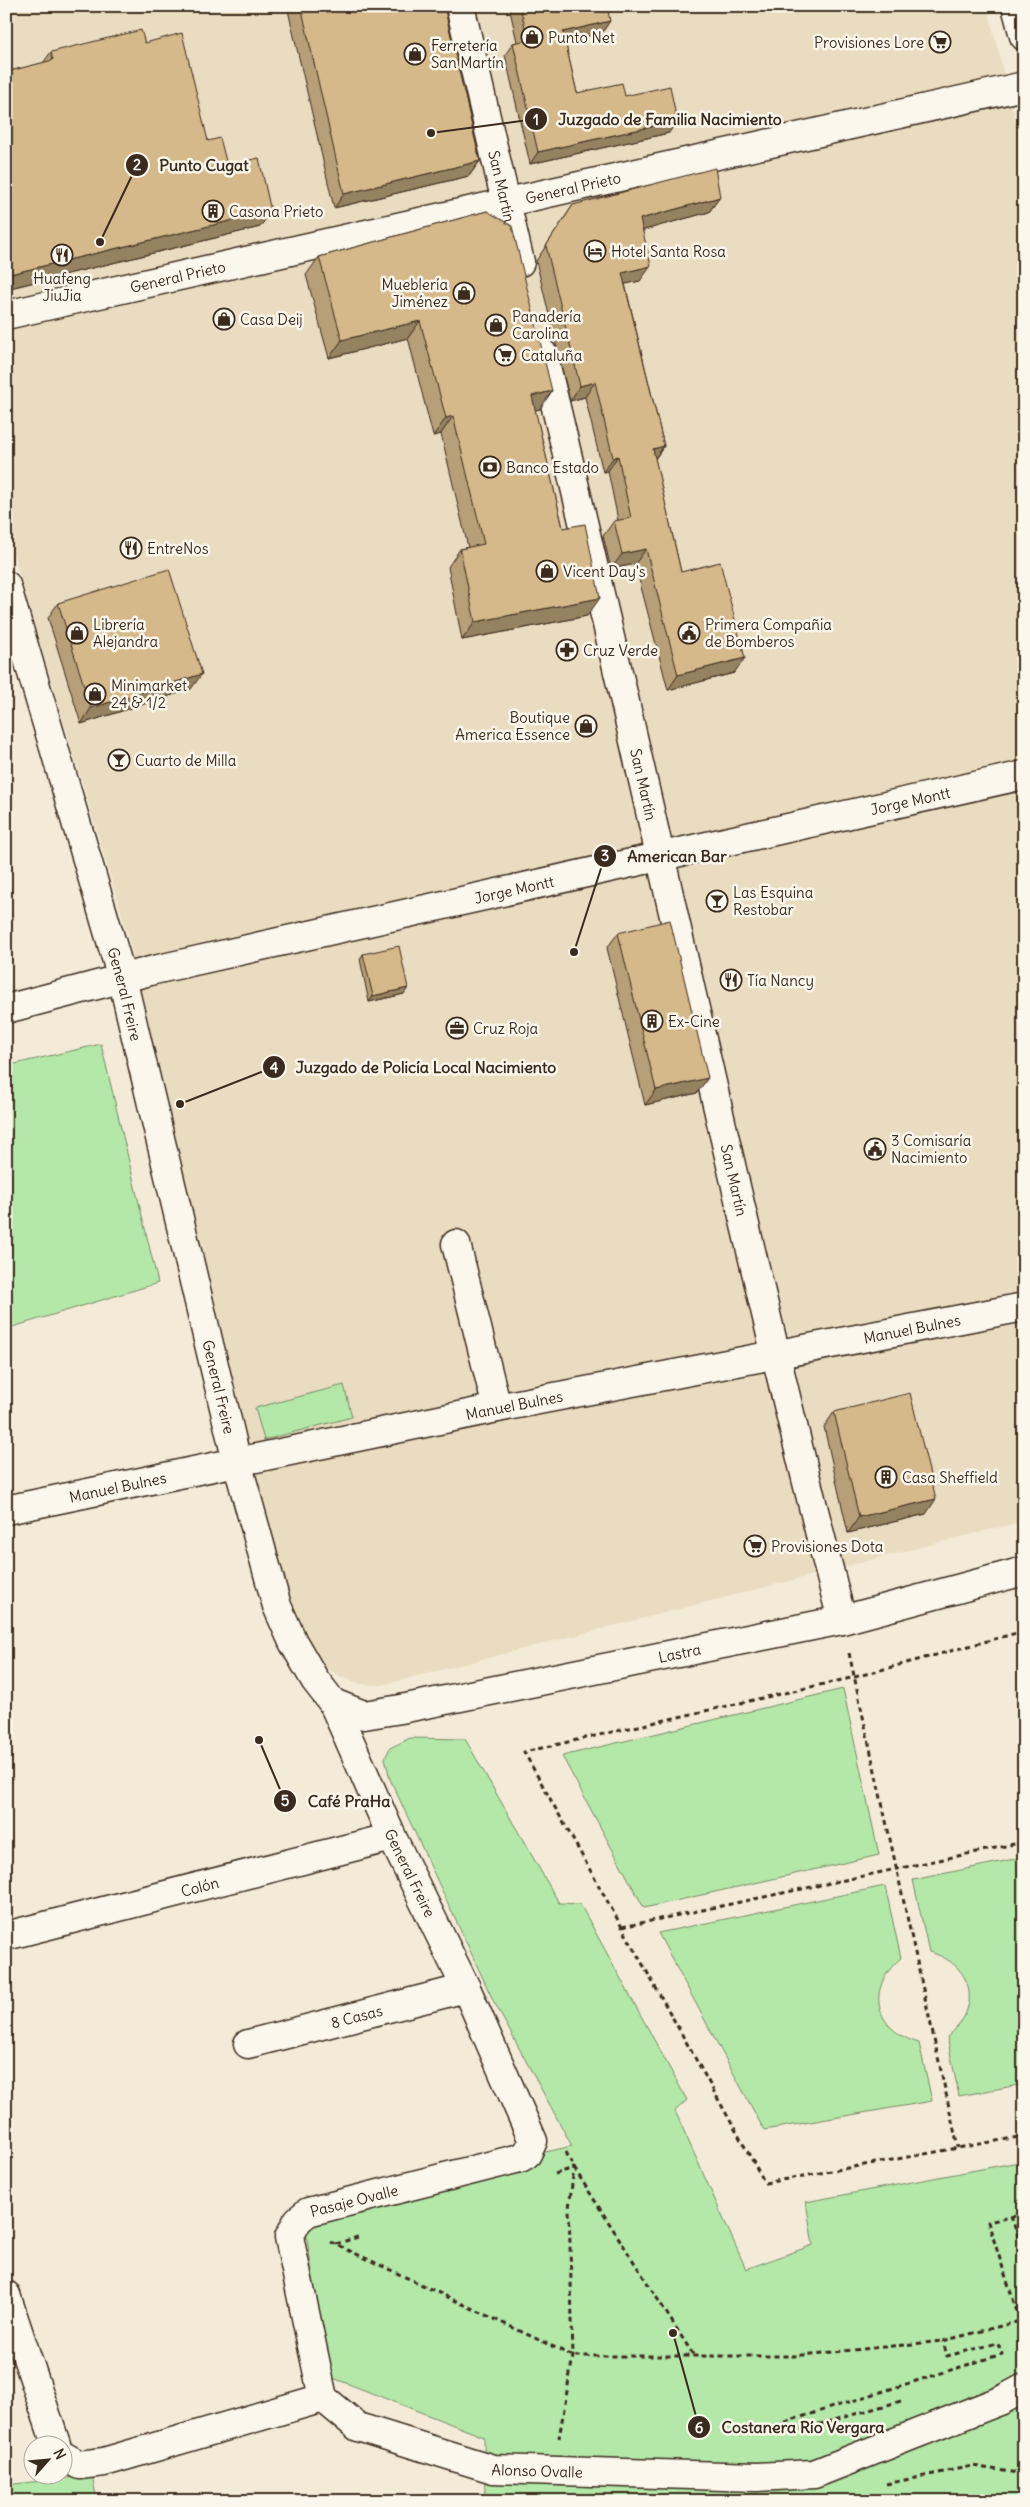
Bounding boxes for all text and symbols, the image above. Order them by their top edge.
shop icon: Punto Net [520,25,544,49]
place label: Punto Net [548,28,615,47]
supermarket icon: Provisiones Lore [928,30,952,54]
place label: Provisiones Lore [814,33,924,52]
place label: Ferretería San Martín [431,36,504,72]
shop icon: Ferretería San Martín [403,42,427,66]
callout: Juzgado de Familia Nacimiento [523,104,792,135]
text: Juzgado de Familia Nacimiento [558,109,782,130]
text: 1 [533,110,539,129]
street label: San Martín [485,148,520,224]
callout: Punto Cugat [125,150,259,181]
text: 2 [133,155,141,174]
text: Punto Cugat [159,155,249,176]
street label: General Prieto [523,168,622,207]
building icon: Casona Prieto [201,199,225,223]
place label: Casona Prieto [229,202,323,221]
hotel icon: Hotel Santa Rosa [583,239,607,263]
place label: Hotel Santa Rosa [611,242,726,261]
restaurant icon: Huafeng JiuJia [50,243,74,267]
street label: General Prieto [128,256,227,296]
place label: Huafeng JiuJia [33,269,91,305]
place label: Mueblería Jiménez [381,275,448,311]
shop icon: Mueblería Jiménez [452,281,476,305]
shop icon: Casa Deij [212,307,236,331]
place label: Panadería Carolina [512,307,582,343]
place label: Casa Deij [240,310,303,329]
shop icon: Panadería Carolina [484,313,508,337]
supermarket icon: Cataluña [493,343,517,367]
place label: Cataluña [521,346,583,365]
bank icon: Banco Estado [478,455,502,479]
place label: Banco Estado [506,458,599,477]
restaurant icon: EntreNos [119,536,143,560]
place label: EntreNos [147,539,209,558]
shop icon: Vicent Day's [535,559,559,583]
place label: Vicent Day's [563,562,646,581]
place label: Librería Alejandra [93,615,158,651]
place label: Primera Compañia de Bomberos [705,615,832,651]
shop icon: Librería Alejandra [65,621,89,645]
public building icon: Primera Compañia de Bomberos [677,621,701,645]
pharmacy icon: Cruz Verde [555,638,579,662]
place label: Cruz Verde [583,641,658,660]
place label: Minimarket 24 & 1/2 [111,676,187,712]
shop icon: Minimarket 24 & 1/2 [83,682,107,706]
place label: Boutique America Essence [455,708,570,744]
shop icon: Boutique America Essence [574,714,598,738]
street label: San Martín [627,747,661,822]
bar icon: Cuarto de Milla [107,748,131,772]
place label: Cuarto de Milla [135,751,237,770]
street label: Jorge Montt [868,782,952,819]
callout: American Bar [593,841,737,872]
text: 3 [601,846,609,865]
text: American Bar [627,846,727,866]
street label: Jorge Montt [472,871,556,907]
place label: Las Esquina Restobar [733,883,814,919]
bar icon: Las Esquina Restobar [705,889,729,913]
street label: General Freire [104,945,146,1043]
restaurant icon: Tía Nancy [719,968,743,992]
place label: Tía Nancy [747,971,814,990]
building icon: Ex-Cine [640,1009,664,1033]
place label: Ex-Cine [668,1012,720,1031]
office icon: Cruz Roja [445,1016,469,1040]
place label: Cruz Roja [473,1019,539,1038]
callout: Juzgado de Policía Local Nacimiento [261,1052,567,1083]
text: Juzgado de Policía Local Nacimiento [296,1057,556,1078]
text: 4 [270,1058,279,1077]
place label: 3 Comisaría Nacimiento [891,1131,972,1167]
public building icon: 3 Comisaría Nacimiento [863,1137,887,1161]
street label: San Martín [717,1142,752,1218]
street label: Manuel Bulnes [862,1310,962,1347]
street label: General Freire [199,1338,239,1436]
street label: Manuel Bulnes [464,1386,565,1424]
building icon: Casa Sheffield [874,1465,898,1489]
street label: Manuel Bulnes [67,1467,168,1506]
place label: Casa Sheffield [902,1468,998,1487]
supermarket icon: Provisiones Dota [743,1534,767,1558]
place label: Provisiones Dota [771,1537,884,1556]
street label: Lastra [656,1639,703,1666]
callout: Café PraHa [272,1786,400,1817]
text: 5 [281,1791,290,1810]
text: Café PraHa [308,1791,390,1811]
street label: General Freire [380,1826,440,1920]
street label: Colón [179,1872,221,1900]
street label: 8 Casas [329,2000,385,2032]
street label: Pasaje Ovalle [308,2180,400,2221]
callout: Costanera Río Vergara [687,2412,895,2443]
text: Costanera Río Vergara [722,2417,884,2438]
text: 6 [695,2418,704,2437]
north arrow [22,2434,72,2484]
text: N [49,2446,70,2462]
street label: Alonso Ovalle [491,2459,583,2481]

